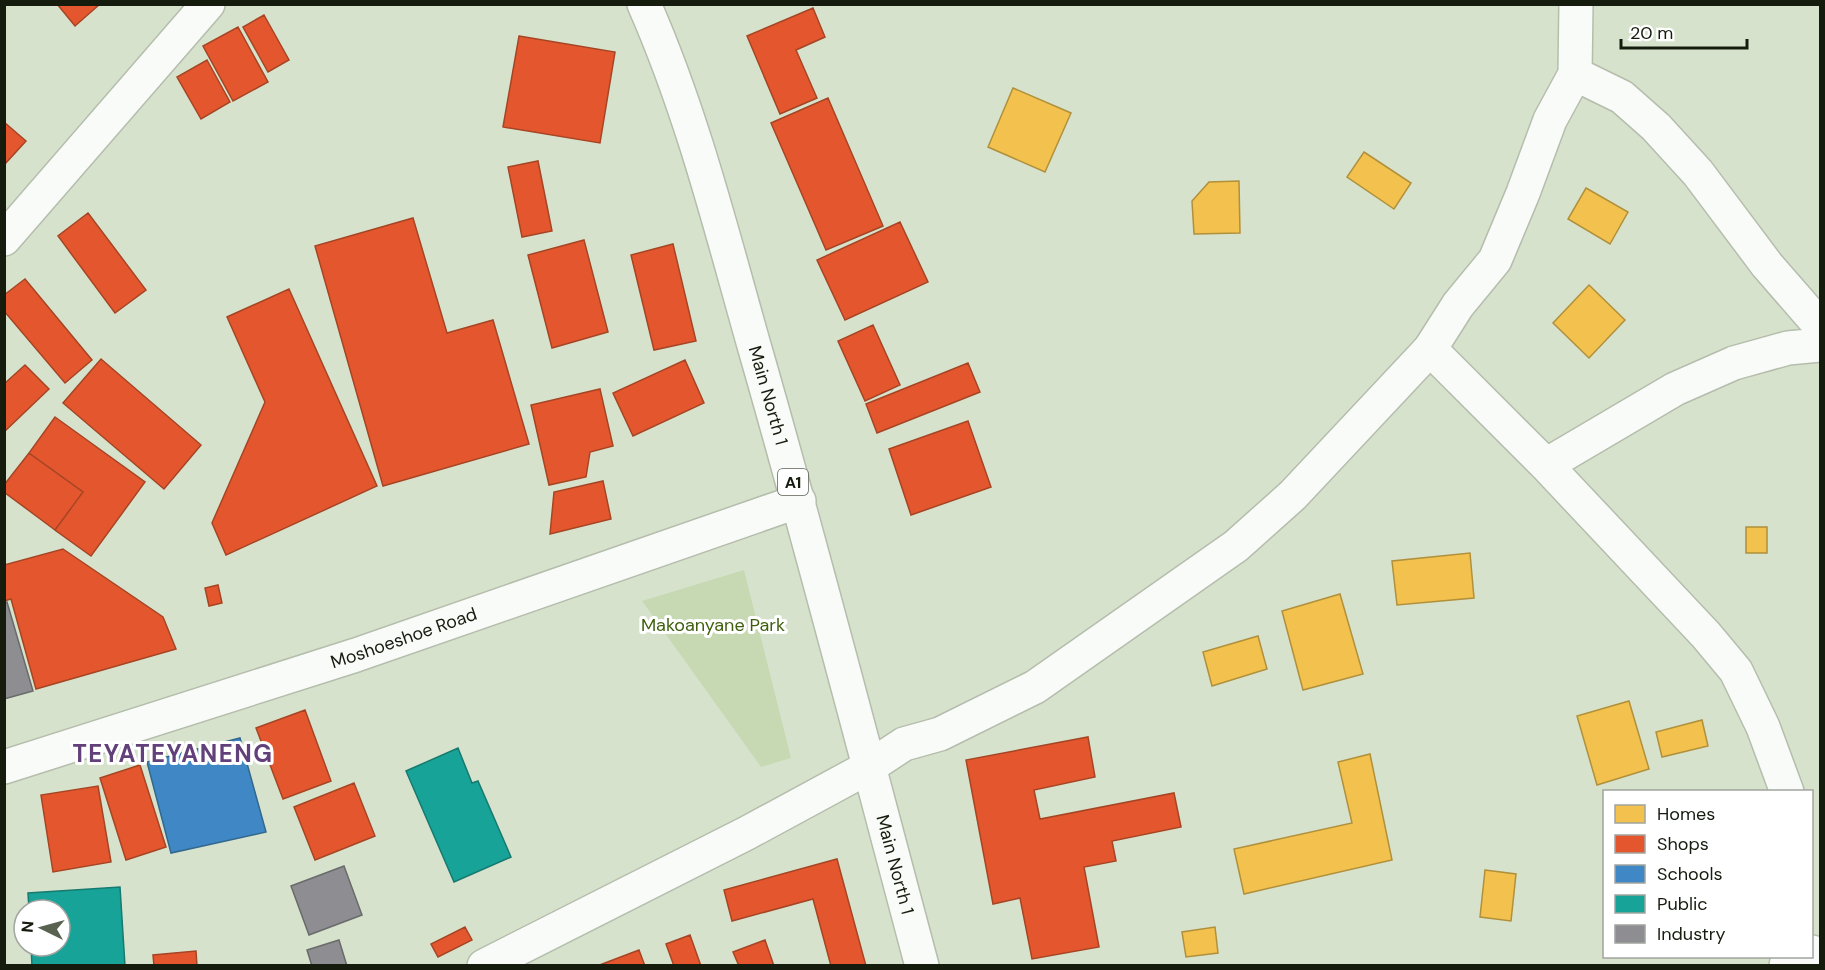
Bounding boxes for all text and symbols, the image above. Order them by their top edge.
scale bar [1621,12,1747,50]
text: 20 m [1630,21,1673,45]
street label: Main North 1 [743,343,794,448]
road number: A1 [778,469,808,495]
street label: Moshoeshoe Road [328,602,480,674]
park label: Makoanyane Park [641,613,785,637]
district label: TEYATEYANENG [72,738,274,769]
legend [1603,790,1813,958]
text: Homes [1657,802,1715,826]
street label: Main North 1 [870,812,920,917]
text: Shops [1657,832,1709,856]
text: Schools [1657,862,1722,886]
text: Public [1657,892,1708,916]
north arrow [12,898,72,958]
text: N [17,920,39,933]
text: Industry [1657,922,1726,946]

